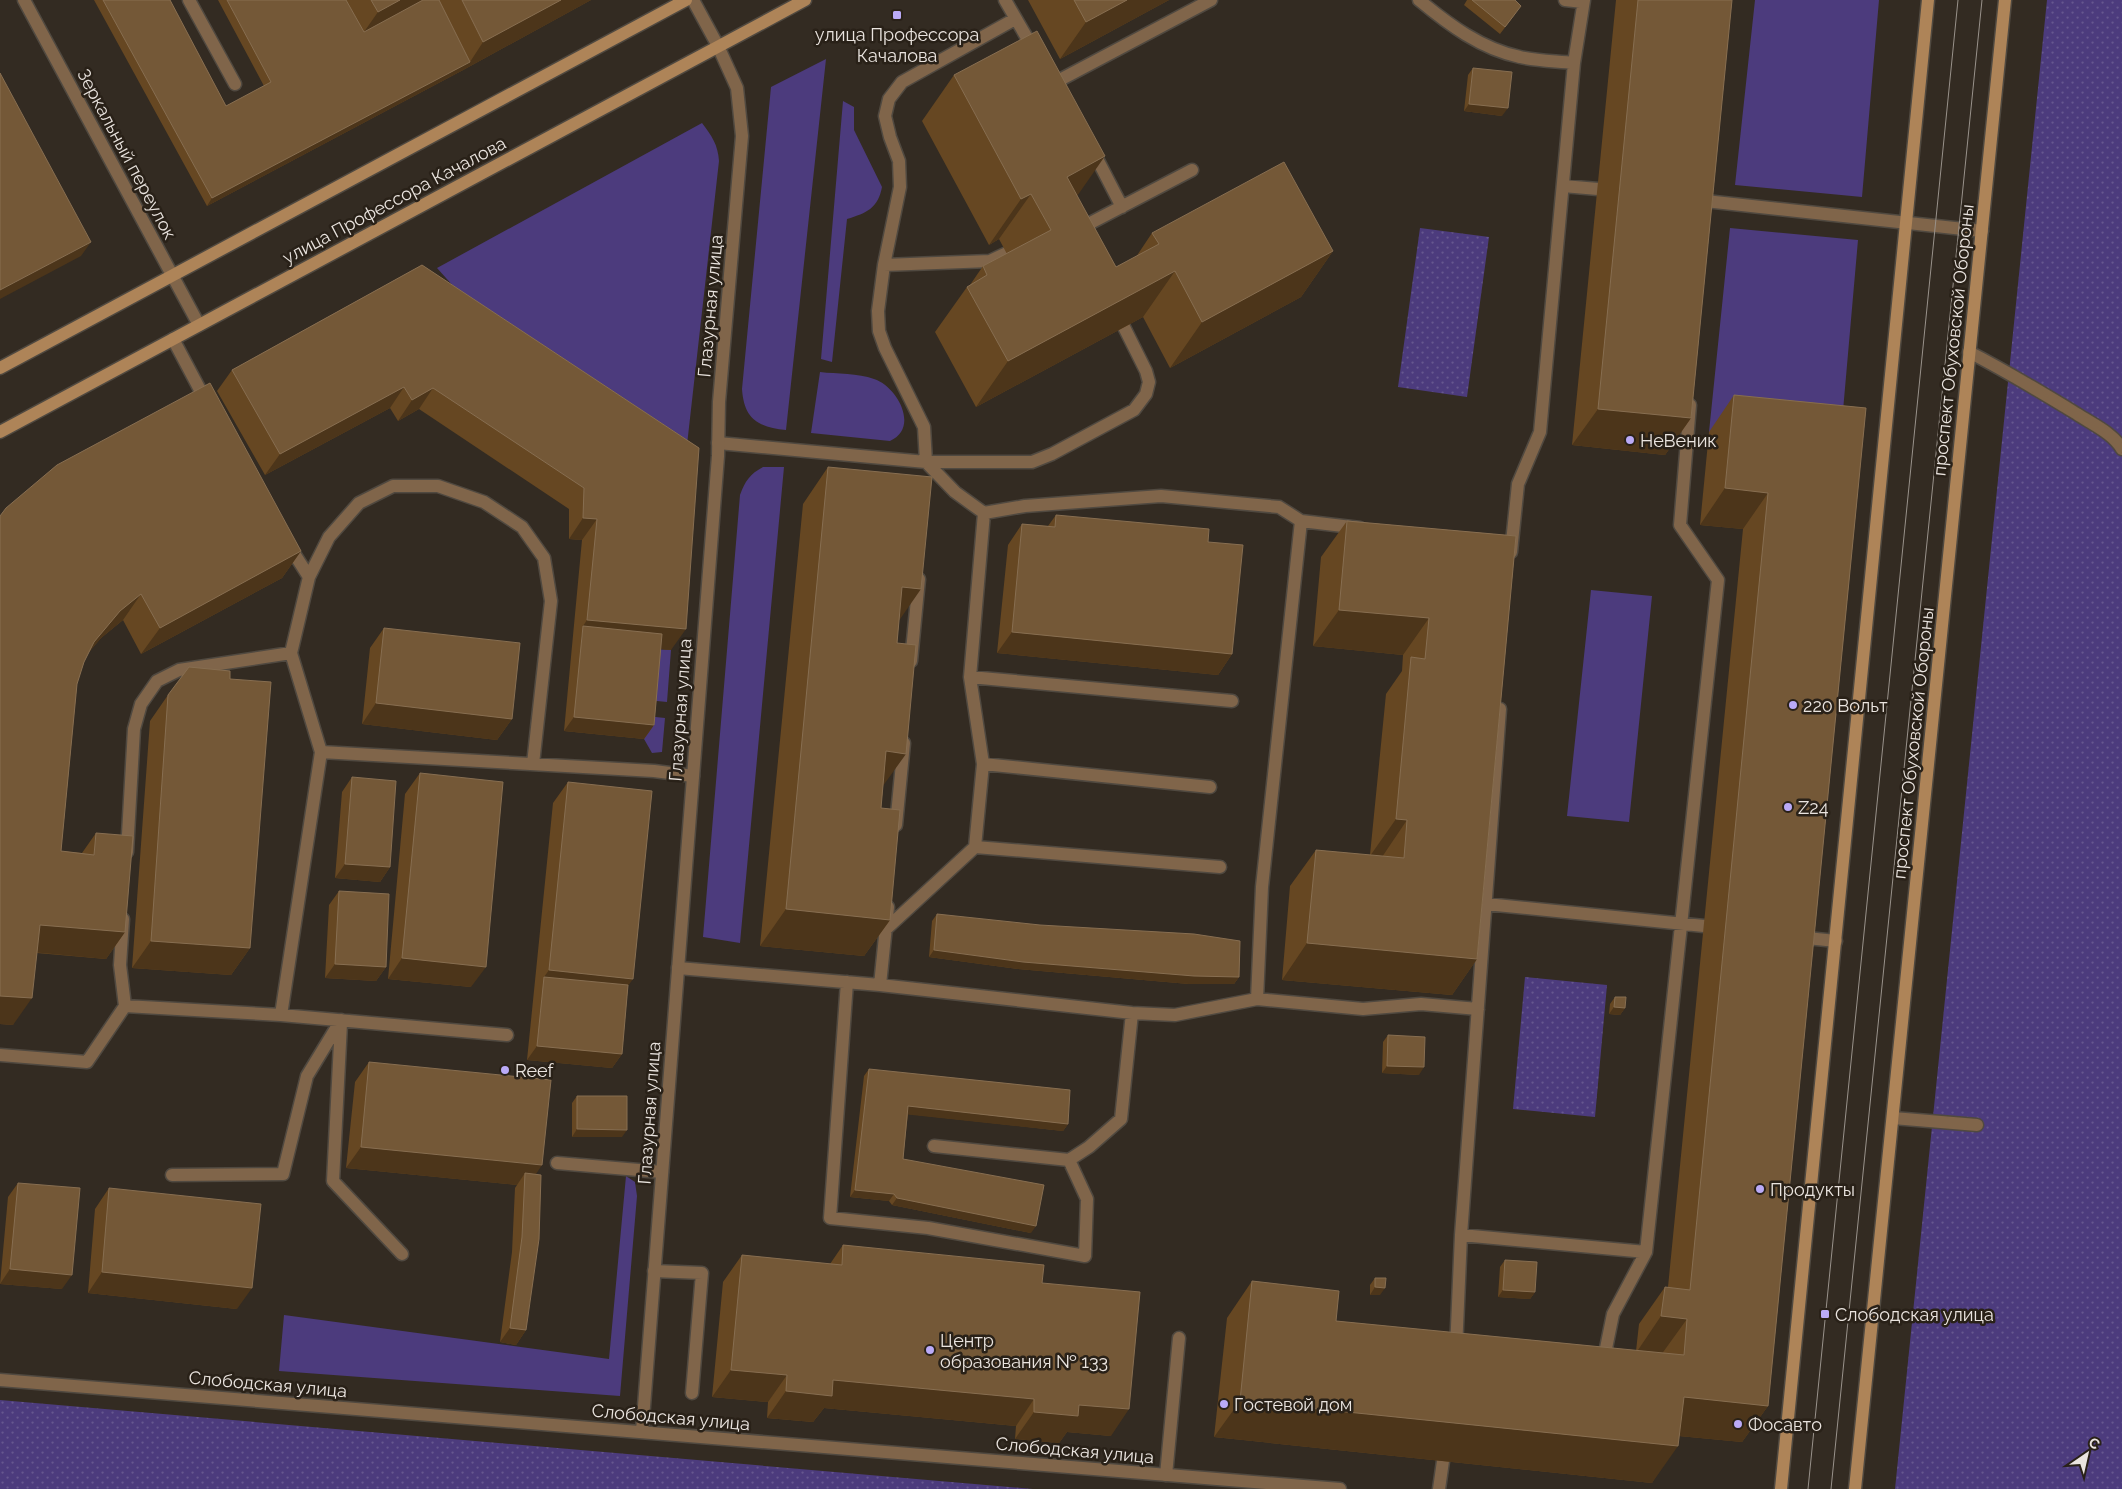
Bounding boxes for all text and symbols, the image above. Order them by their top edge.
marker: улица Профессора Качалова [891,9,903,21]
place label: улица Профессора Качалова [815,24,979,66]
street label: Зеркальный переулок [73,65,181,243]
street label: улица Профессора Качалова [279,132,509,268]
street label: проспект Обуховской Обороны [1928,203,1978,477]
street label: Глазурная улица [693,234,727,378]
place label: НеВеник [1640,430,1717,451]
marker: НеВеник [1624,434,1636,446]
street label: проспект Обуховской Обороны [1888,606,1938,880]
street label: Глазурная улица [665,638,695,782]
place label: 220 Вольт [1803,695,1888,716]
marker: 220 Вольт [1787,699,1799,711]
place label: Z24 [1798,797,1829,818]
marker: Z24 [1782,801,1794,813]
street label: Глазурная улица [634,1041,664,1185]
place label: Reef [515,1060,554,1081]
marker: Reef [499,1064,511,1076]
place label: Продукты [1770,1179,1855,1200]
marker: Продукты [1754,1183,1766,1195]
place label: Слободская улица [1835,1304,1994,1325]
marker: Слободская улица [1819,1308,1831,1320]
place label: Центр образования № 133 [940,1330,1108,1372]
marker: Центр образования № 133 [924,1344,936,1356]
street label: Слободская улица [188,1367,348,1401]
place label: Гостевой дом [1234,1394,1352,1415]
marker: Гостевой дом [1218,1398,1230,1410]
street label: Слободская улица [591,1400,751,1434]
place label: Фосавто [1748,1414,1822,1435]
marker: Фосавто [1732,1418,1744,1430]
north arrow [2062,1429,2112,1479]
street label: Слободская улица [995,1433,1155,1467]
text: С [2086,1434,2103,1453]

